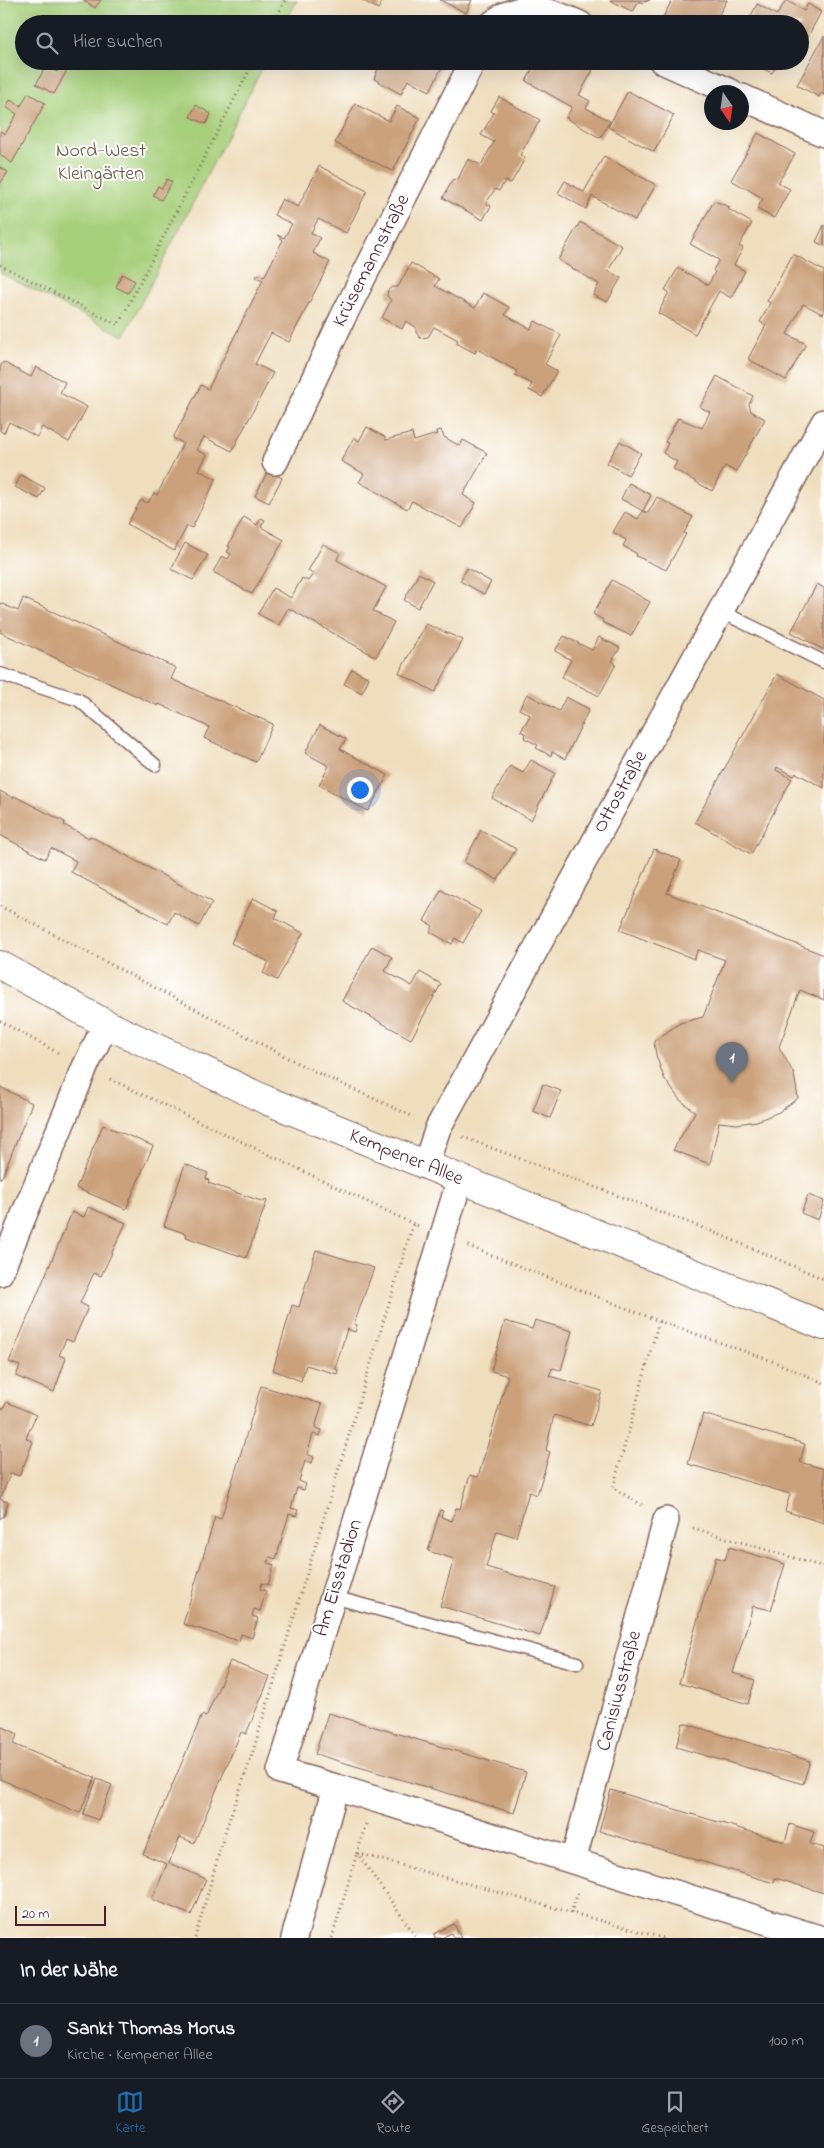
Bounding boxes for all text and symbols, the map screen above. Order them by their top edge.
search box [15,15,809,70]
icon: search [33,29,61,57]
text: Hier suchen [73,29,162,56]
north arrow [704,85,749,130]
park label: Nord-West Kleingärten [56,137,146,190]
street label: Krüsemannstraße [326,189,418,333]
street label: Ottostraße [586,745,656,839]
your location [347,777,373,803]
pin: 1 [716,1042,748,1083]
street label: Kempener Allee [344,1122,468,1194]
street label: Am Eisstadion [307,1516,371,1640]
street label: Canisiusstraße [590,1627,650,1755]
scale bar [15,1903,106,1926]
text: 20 m [22,1904,49,1925]
text: In der Nähe [20,1956,118,1986]
text: Sankt Thomas Morus [67,2016,235,2043]
text: 1 [33,2029,39,2053]
text: 100 m [769,2029,804,2053]
text: Kirche · Kempener Allee [67,2043,213,2067]
tab: Karte [116,2088,145,2139]
tab: Route [376,2088,410,2139]
tab: Gespeichert [642,2088,708,2139]

